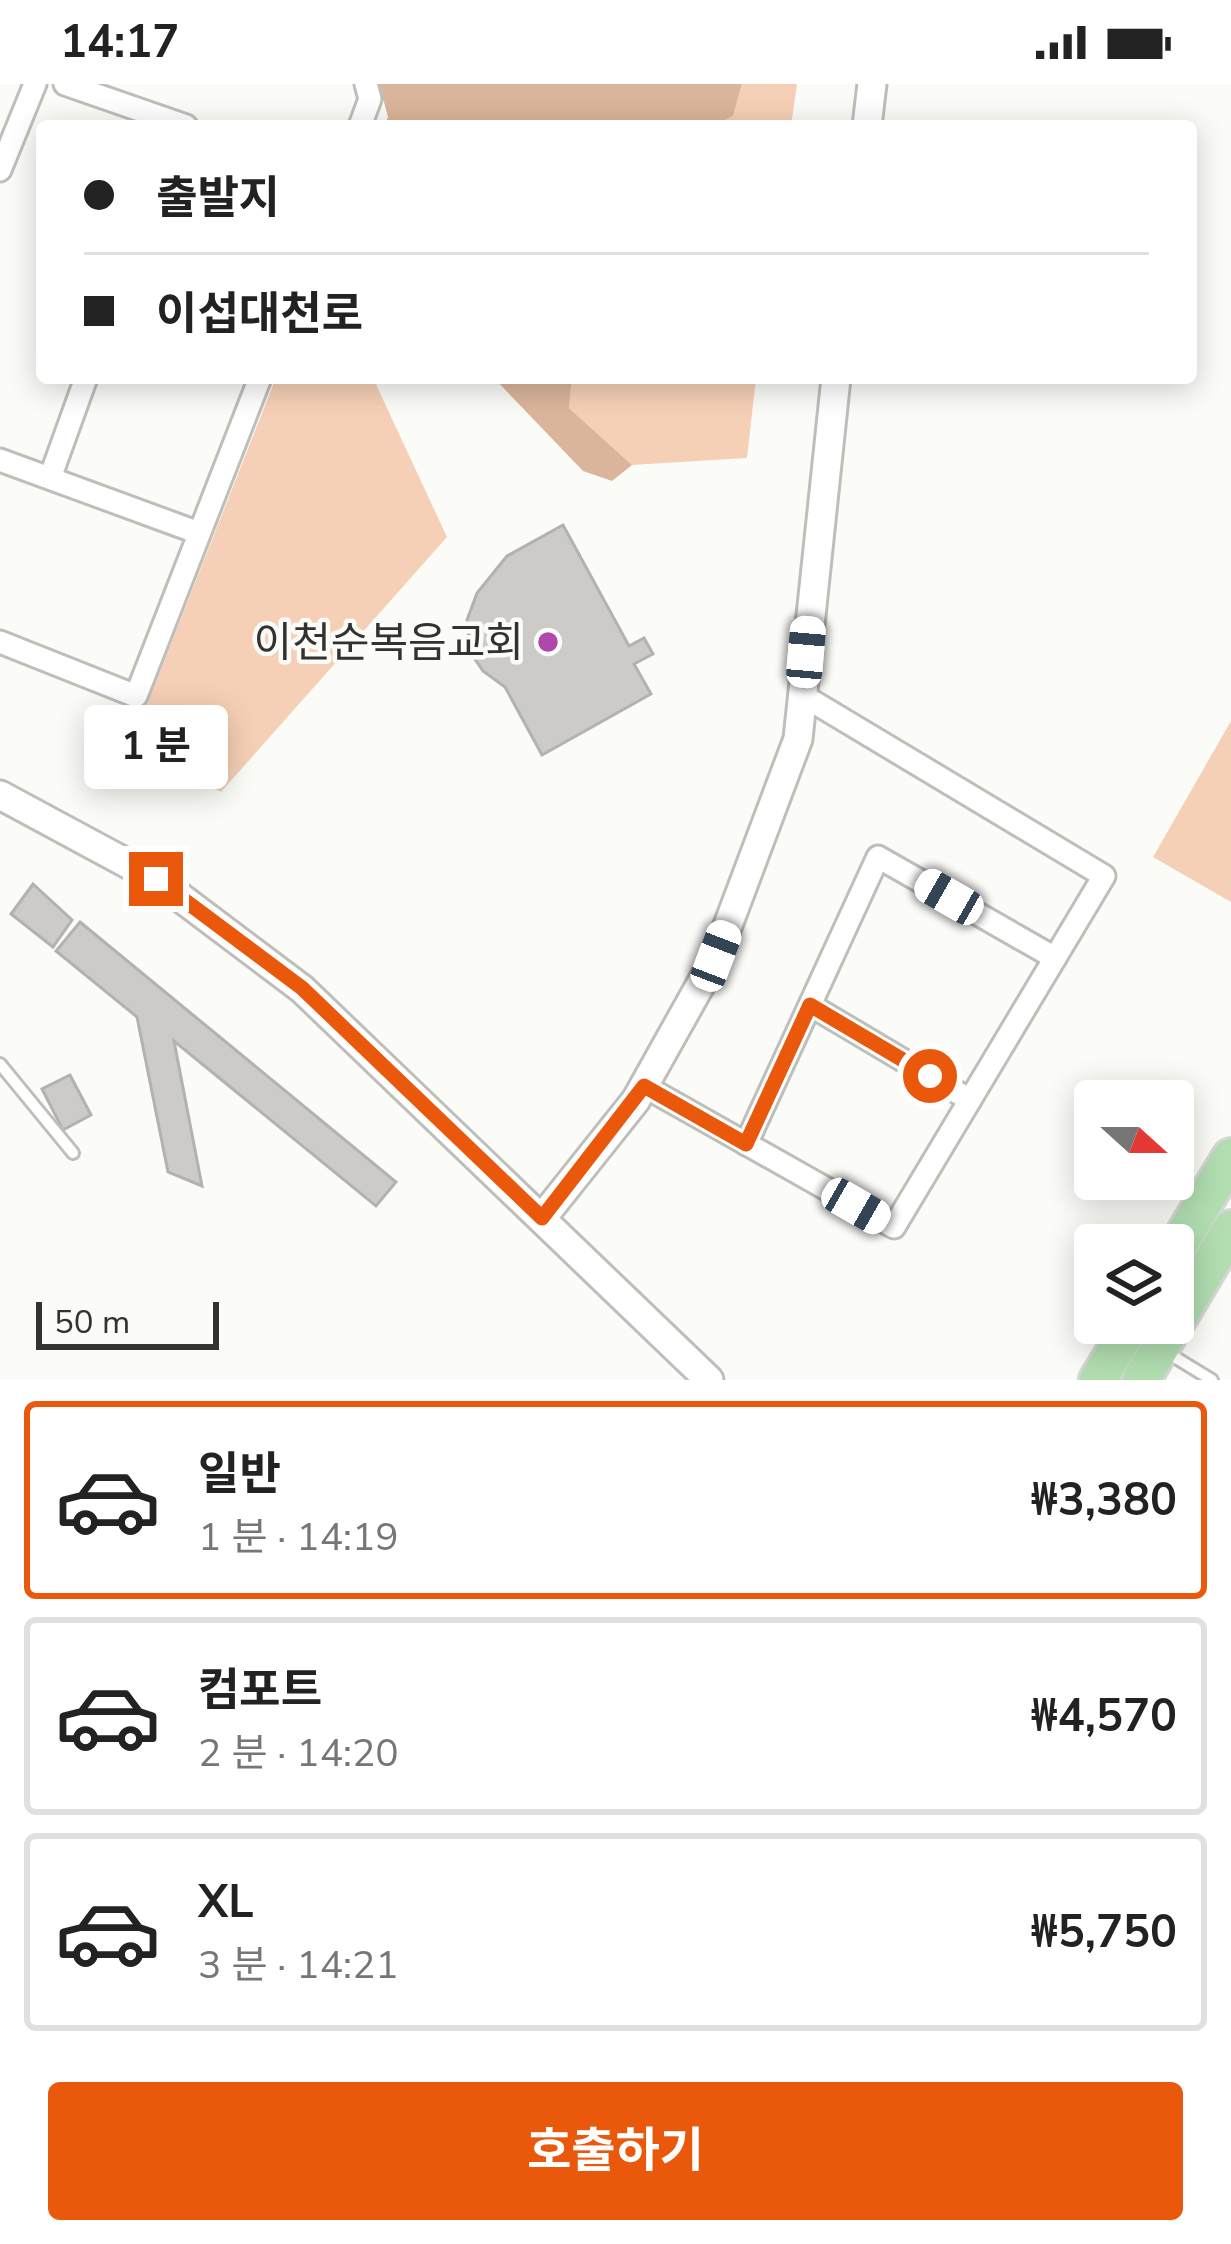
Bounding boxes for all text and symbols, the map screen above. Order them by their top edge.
text: 14:17 [60,12,179,73]
text: 출발지 [156,168,280,229]
text: 이섭대천로 [156,284,363,345]
place label: 이천순복음교회 [254,615,524,672]
car [785,615,827,689]
marker: 이천순복음교회 [535,629,561,655]
callout: 1 분 [84,705,228,789]
text: 1 분 [121,720,191,773]
route end [129,852,183,906]
car [909,863,989,931]
car [686,916,746,996]
route start [903,1049,957,1103]
north arrow [1074,1080,1194,1200]
map controls [1074,1080,1194,1344]
car [816,1172,896,1240]
button: layers [1074,1224,1194,1344]
scale bar [36,1296,219,1349]
text: 50 m [54,1300,130,1345]
text: 일반 [198,1444,281,1505]
icon: car [54,1446,162,1554]
text: ₩3,380 [1031,1470,1177,1531]
text: 1 분 · 14:19 [198,1511,399,1564]
text: 컴포트 [198,1660,322,1721]
icon: car [54,1662,162,1770]
text: ₩4,570 [1031,1686,1177,1747]
text: 2 분 · 14:20 [198,1727,399,1780]
text: XL [198,1872,254,1933]
icon: car [54,1878,162,1986]
text: ₩5,750 [1031,1902,1177,1963]
text: 3 분 · 14:21 [198,1939,399,1992]
button: 호출하기 [48,2082,1183,2220]

